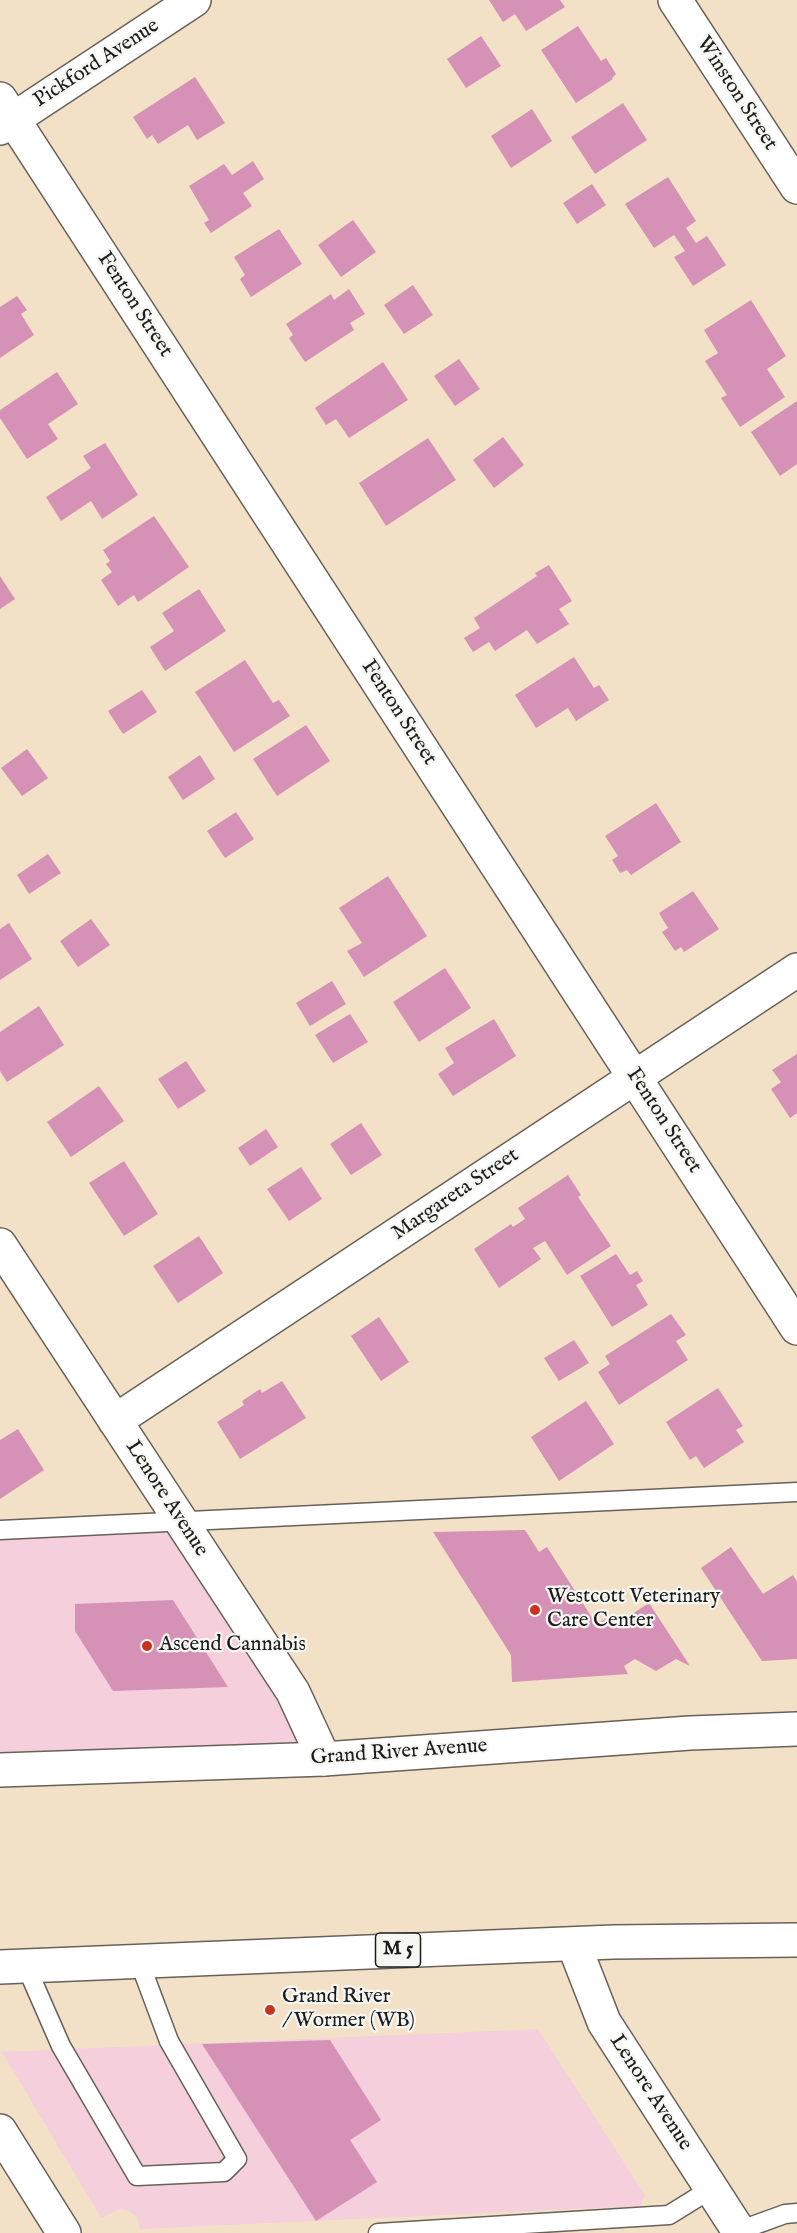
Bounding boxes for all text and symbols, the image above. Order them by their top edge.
street label: Pickford Avenue [30,14,164,114]
street label: Winston Street [690,32,782,156]
street label: Fenton Street [91,248,177,362]
street label: Fenton Street [355,656,441,770]
street label: Fenton Street [620,1064,706,1178]
street label: Margareta Street [388,1143,524,1247]
street label: Lenore Avenue [119,1436,213,1562]
place label: Westcott Veterinary Care Center [547,1585,720,1635]
marker: Westcott Veterinary Care Center [528,1603,542,1617]
place label: Ascend Cannabis [159,1633,306,1659]
marker: Ascend Cannabis [140,1639,154,1653]
street label: Grand River Avenue [310,1734,488,1772]
road number: M 5 [376,1933,420,1967]
place label: Grand River / Wormer (WB) [282,1985,415,2035]
marker: Grand River / Wormer (WB) [263,2003,277,2017]
street label: Lenore Avenue [603,2030,697,2156]

